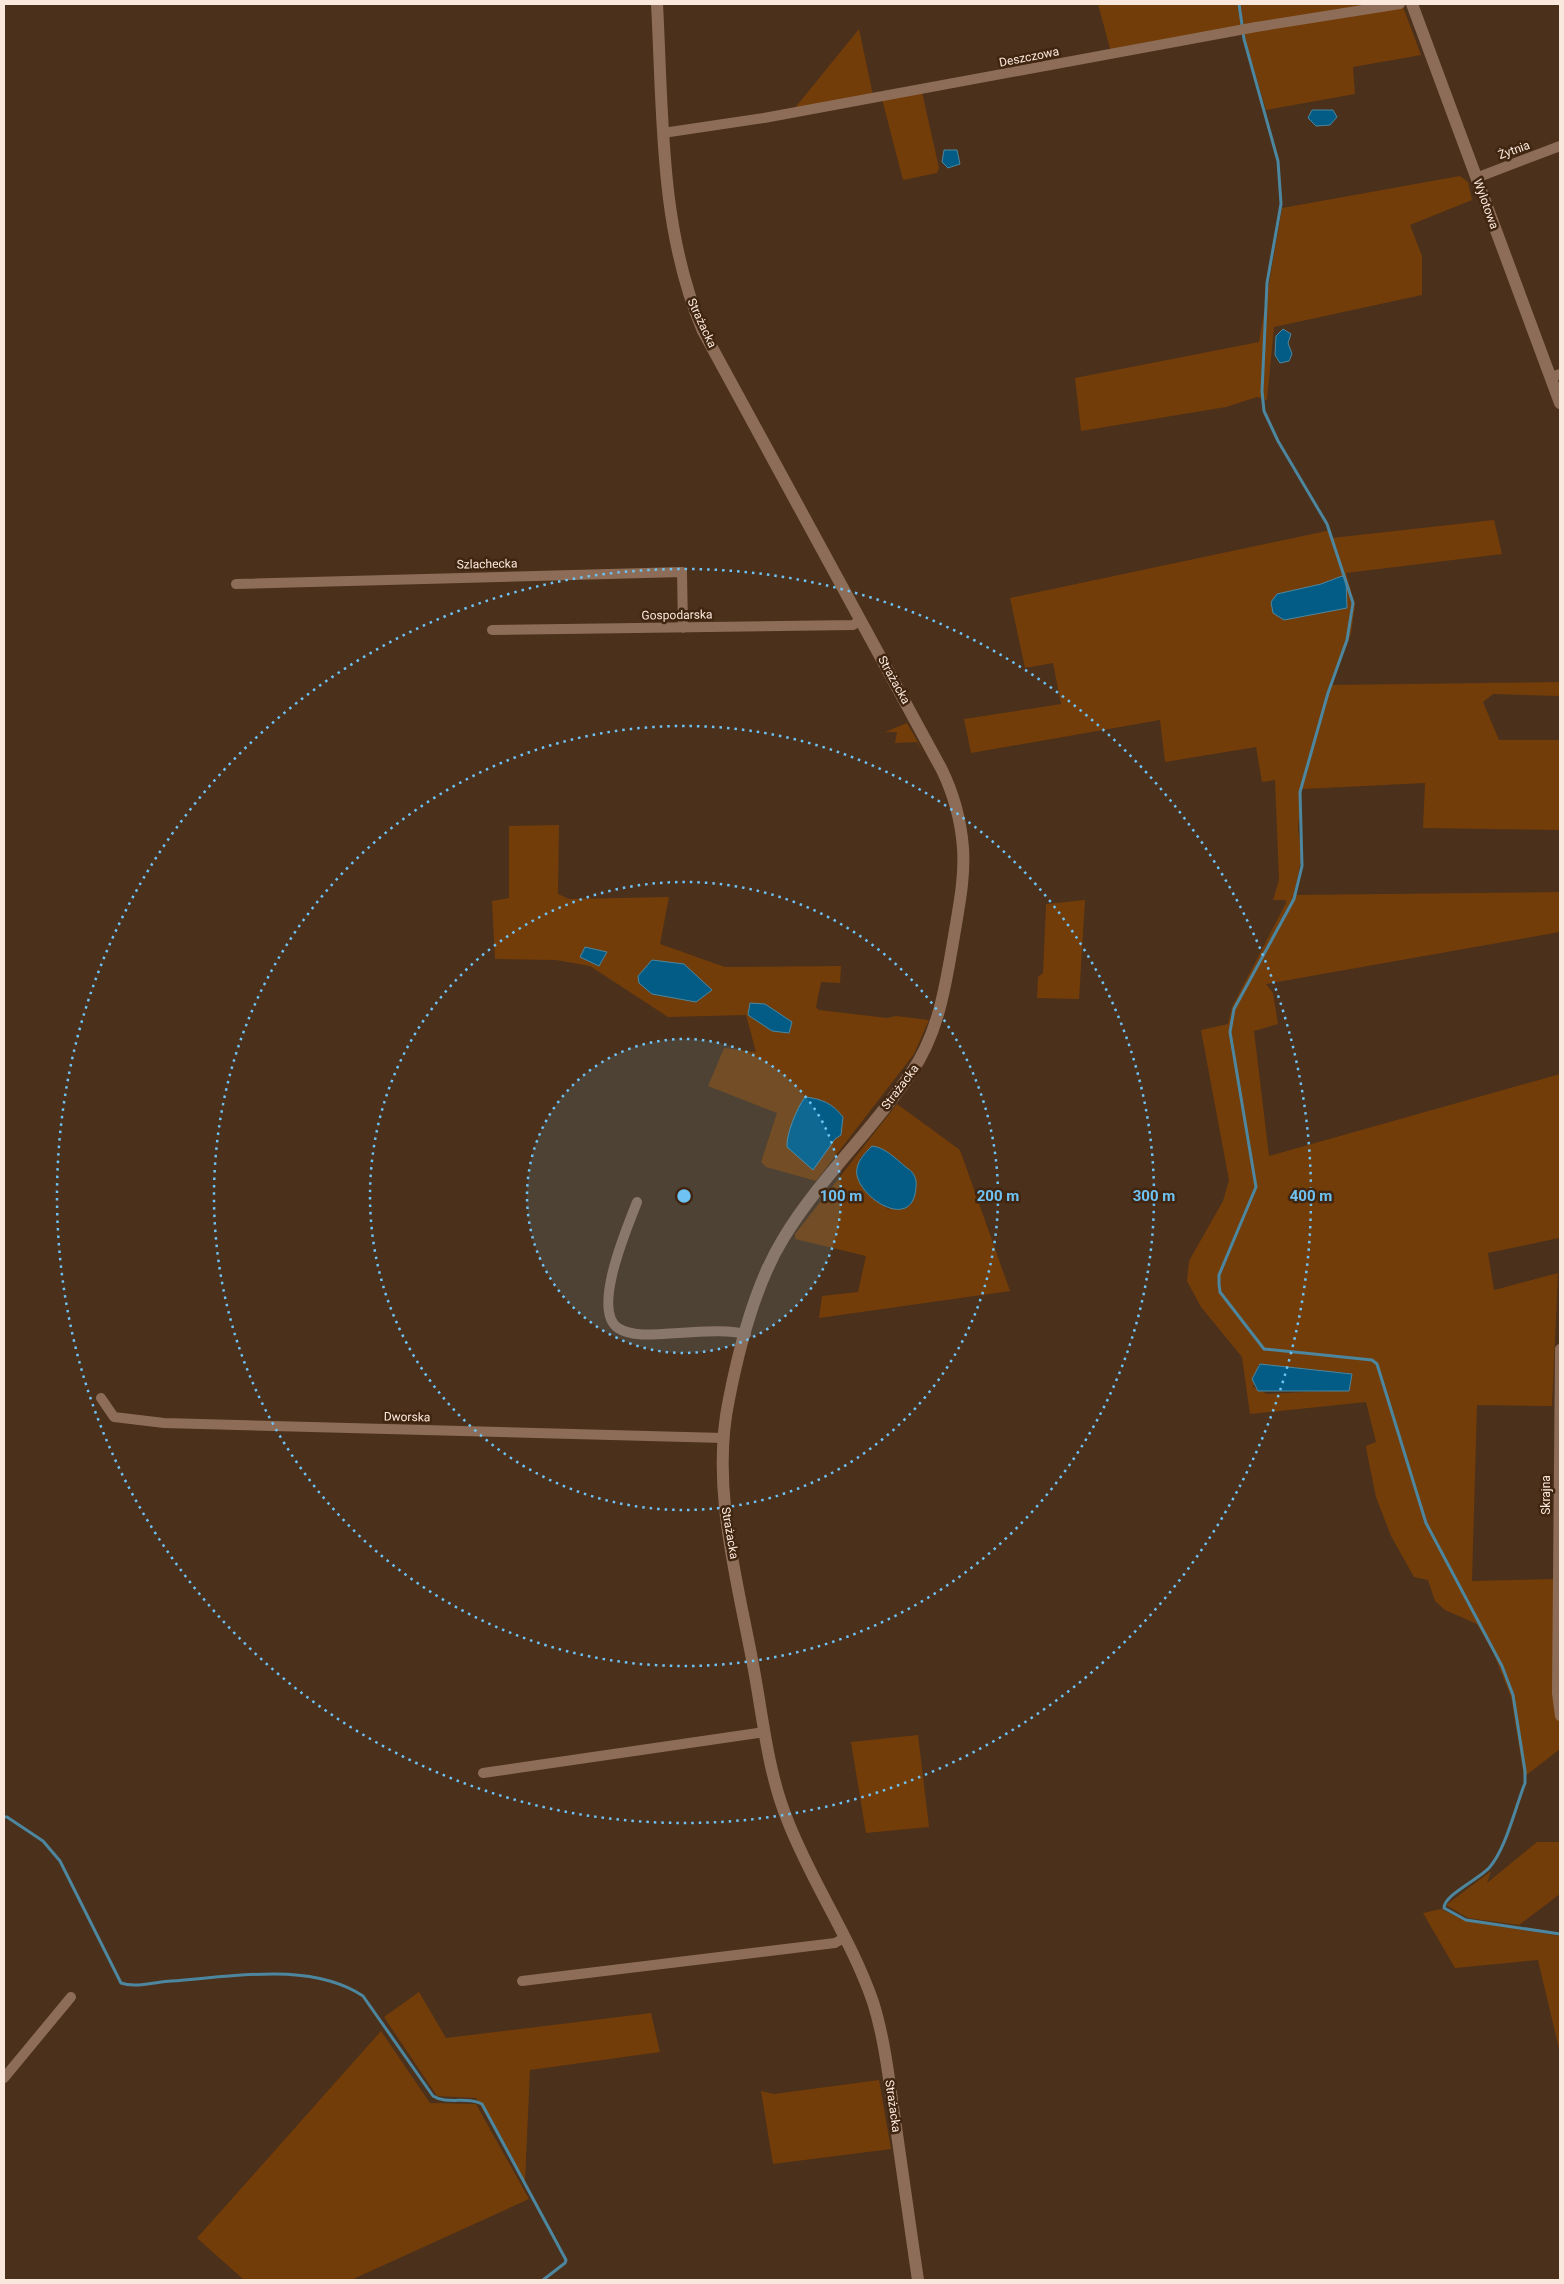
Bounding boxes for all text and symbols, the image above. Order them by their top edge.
street label: Deszczowa [998,44,1060,70]
street label: Żytnia [1496,137,1532,162]
street label: Wylotowa [1470,177,1502,231]
street label: Strażacka [685,296,719,350]
street label: Szlachecka [457,556,517,572]
street label: Gospodarska [641,607,713,623]
street label: Strażacka [875,654,913,706]
street label: Strażacka [879,1062,921,1112]
centre of rings [675,1187,693,1205]
text: 100 m [820,1187,862,1205]
text: 200 m [977,1187,1019,1205]
text: 300 m [1133,1187,1175,1205]
text: 400 m [1290,1187,1332,1205]
street label: Dworska [384,1410,430,1424]
street label: Skrajna [1539,1475,1553,1515]
street label: Strażacka [719,1506,741,1560]
street label: Strażacka [882,2079,904,2133]

